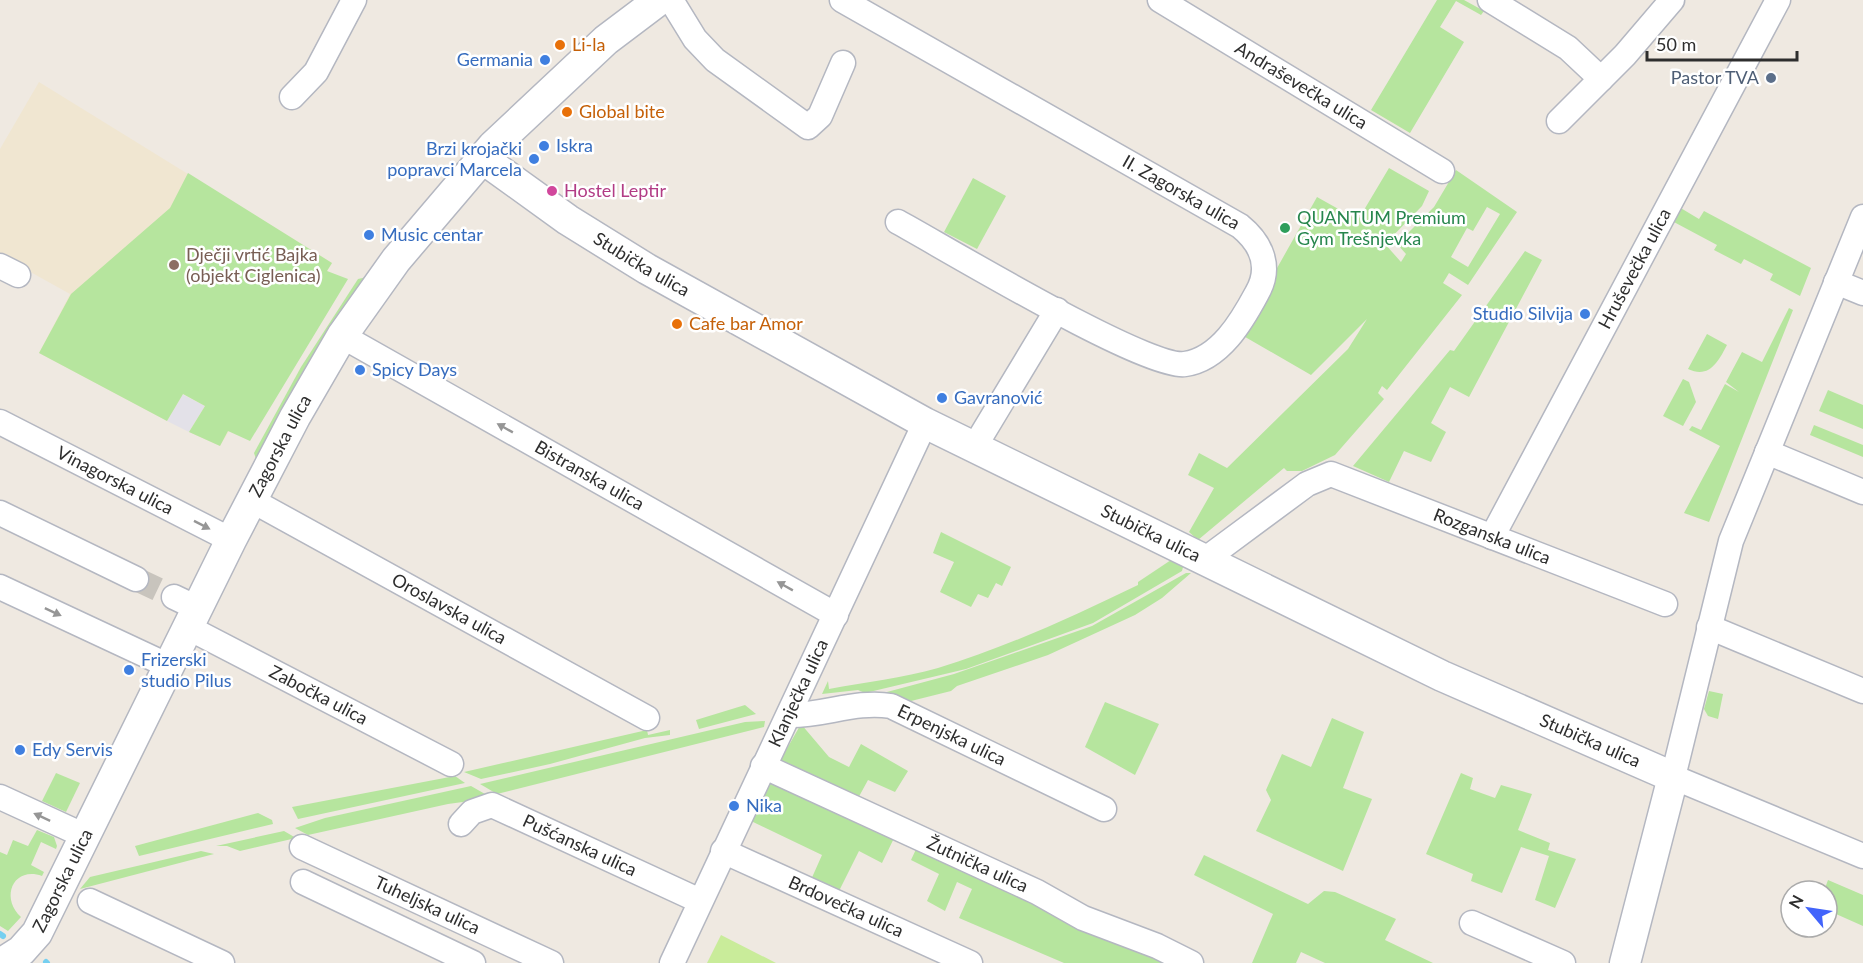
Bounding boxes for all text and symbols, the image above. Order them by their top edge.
scale bar [1647,24,1797,62]
place label: Li-la [572,33,605,55]
text: 50 m [1656,33,1696,55]
street label: Andraševečka ulica [1231,36,1372,133]
marker: Li-la [553,38,567,52]
place label: Germania [457,48,533,70]
marker: Germania [538,53,552,67]
place label: Pastor TVA [1671,66,1760,88]
marker: Pastor TVA [1764,71,1778,85]
place label: Global bite [579,100,665,122]
marker: Global bite [560,105,574,119]
place label: Iskra [556,134,593,156]
place label: Brzi krojački popravci Marcela [387,137,522,180]
marker: Iskra [537,139,551,153]
street label: II. Zagorska ulica [1119,150,1244,234]
marker: Brzi krojački popravci Marcela [527,152,541,166]
place label: Hostel Leptir [564,179,666,201]
marker: Hostel Leptir [545,184,559,198]
street label: Hruševečka ulica [1593,204,1675,332]
place label: QUANTUM Premium Gym Trešnjevka [1297,206,1466,249]
marker: QUANTUM Premium Gym Trešnjevka [1278,221,1292,235]
place label: Music centar [381,223,483,245]
street label: Stubička ulica [590,227,694,300]
marker: Music centar [362,228,376,242]
place label: Dječji vrtić Bajka (objekt Ciglenica) [186,243,320,286]
marker: Dječji vrtić Bajka (objekt Ciglenica) [167,258,181,272]
place label: Studio Silvija [1473,302,1573,324]
marker: Studio Silvija [1578,307,1592,321]
place label: Cafe bar Amor [689,312,803,334]
marker: Cafe bar Amor [670,317,684,331]
place label: Spicy Days [372,358,457,380]
marker: Spicy Days [353,363,367,377]
place label: Gavranović [954,386,1043,408]
street label: Zagorska ulica [243,390,316,500]
marker: Gavranović [935,391,949,405]
one-way arrow [496,423,513,433]
street label: Bistranska ulica [531,435,648,514]
street label: Vinagorska ulica [53,441,177,519]
street label: Stubička ulica [1098,499,1204,566]
street label: Rozganska ulica [1430,503,1554,568]
one-way arrow [193,519,211,529]
street label: Oroslavska ulica [388,568,511,648]
one-way arrow [776,581,793,591]
one-way arrow [45,607,62,616]
street label: Klanječka ulica [763,635,832,750]
place label: Frizerski studio Pilus [141,648,232,691]
street label: Zabočka ulica [266,660,372,729]
marker: Frizerski studio Pilus [122,663,136,677]
street label: Erpenjska ulica [894,699,1010,770]
street label: Stubička ulica [1537,708,1644,772]
place label: Edy Servis [32,738,113,760]
marker: Edy Servis [13,743,27,757]
place label: Nika [746,794,782,816]
marker: Nika [727,799,741,813]
street label: Pušćanska ulica [520,809,640,880]
one-way arrow [34,812,51,821]
street label: Zagorska ulica [27,825,97,935]
street label: Žutnička ulica [924,831,1032,896]
street label: Tuheljska ulica [371,870,484,938]
street label: Brdovečka ulica [785,870,907,941]
north arrow [1779,879,1839,939]
text: N [1784,891,1807,911]

